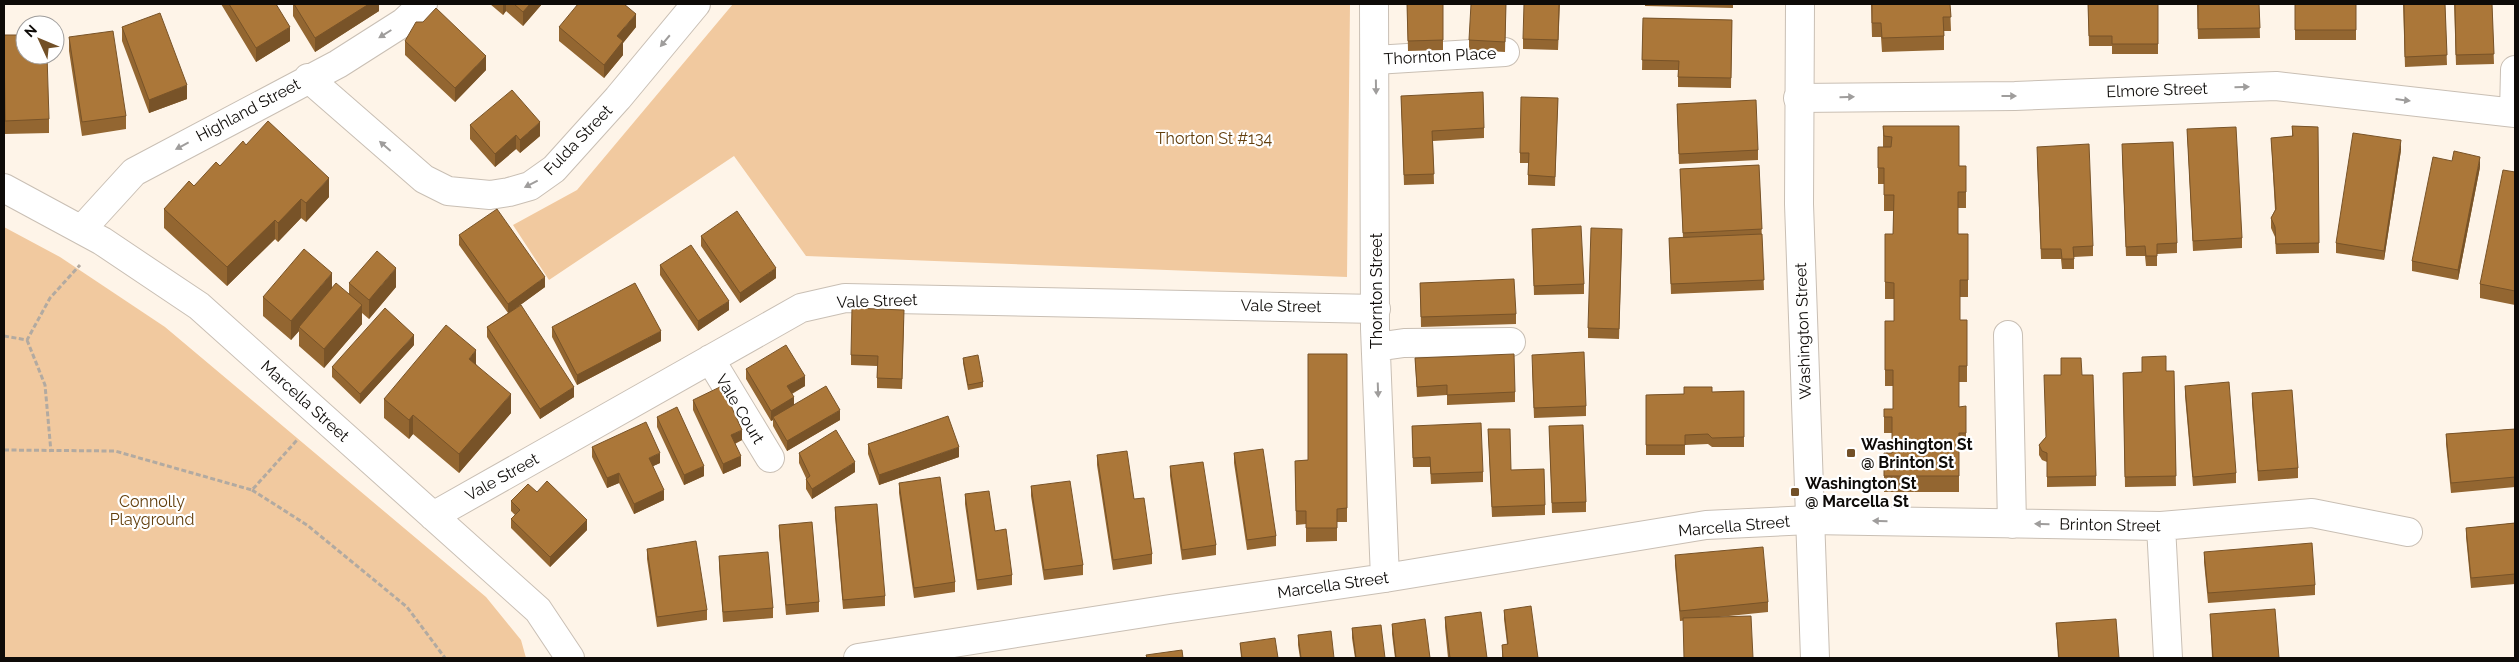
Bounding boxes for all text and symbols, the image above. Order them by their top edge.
north arrow [15,15,65,65]
text: N [21,22,40,40]
one-way arrow [379,29,392,39]
one-way arrow [660,35,671,48]
street label: Thornton Place [1383,44,1497,68]
street label: Highland Street [193,74,304,145]
street label: Elmore Street [2106,79,2209,101]
one-way arrow [1372,80,1380,96]
one-way arrow [2234,83,2250,91]
one-way arrow [2002,92,2018,100]
one-way arrow [1839,93,1855,101]
one-way arrow [2396,96,2412,104]
street label: Fulda Street [540,101,616,179]
park label: Thorton St #134 [1156,129,1272,148]
one-way arrow [380,140,392,152]
one-way arrow [174,142,189,150]
one-way arrow [523,180,538,188]
street label: Thornton Street [1367,232,1386,349]
street label: Washington Street [1791,262,1815,400]
street label: Vale Street [836,290,918,312]
street label: Vale Street [1240,296,1322,316]
street label: Marcella Street [257,356,353,446]
street label: Vale Court [712,371,768,448]
one-way arrow [1374,382,1382,398]
place label: Washington St @ Brinton St [1861,435,1973,472]
marker: Washington St @ Brinton St [1845,447,1857,459]
street label: Vale Street [462,449,543,505]
place label: Washington St @ Marcella St [1805,474,1917,511]
marker: Washington St @ Marcella St [1789,486,1801,498]
park label: Connolly Playground [110,492,194,529]
street label: Marcella Street [1677,512,1791,540]
street label: Brinton Street [2059,515,2162,535]
one-way arrow [1871,517,1887,525]
one-way arrow [2034,520,2050,528]
street label: Marcella Street [1276,568,1390,602]

